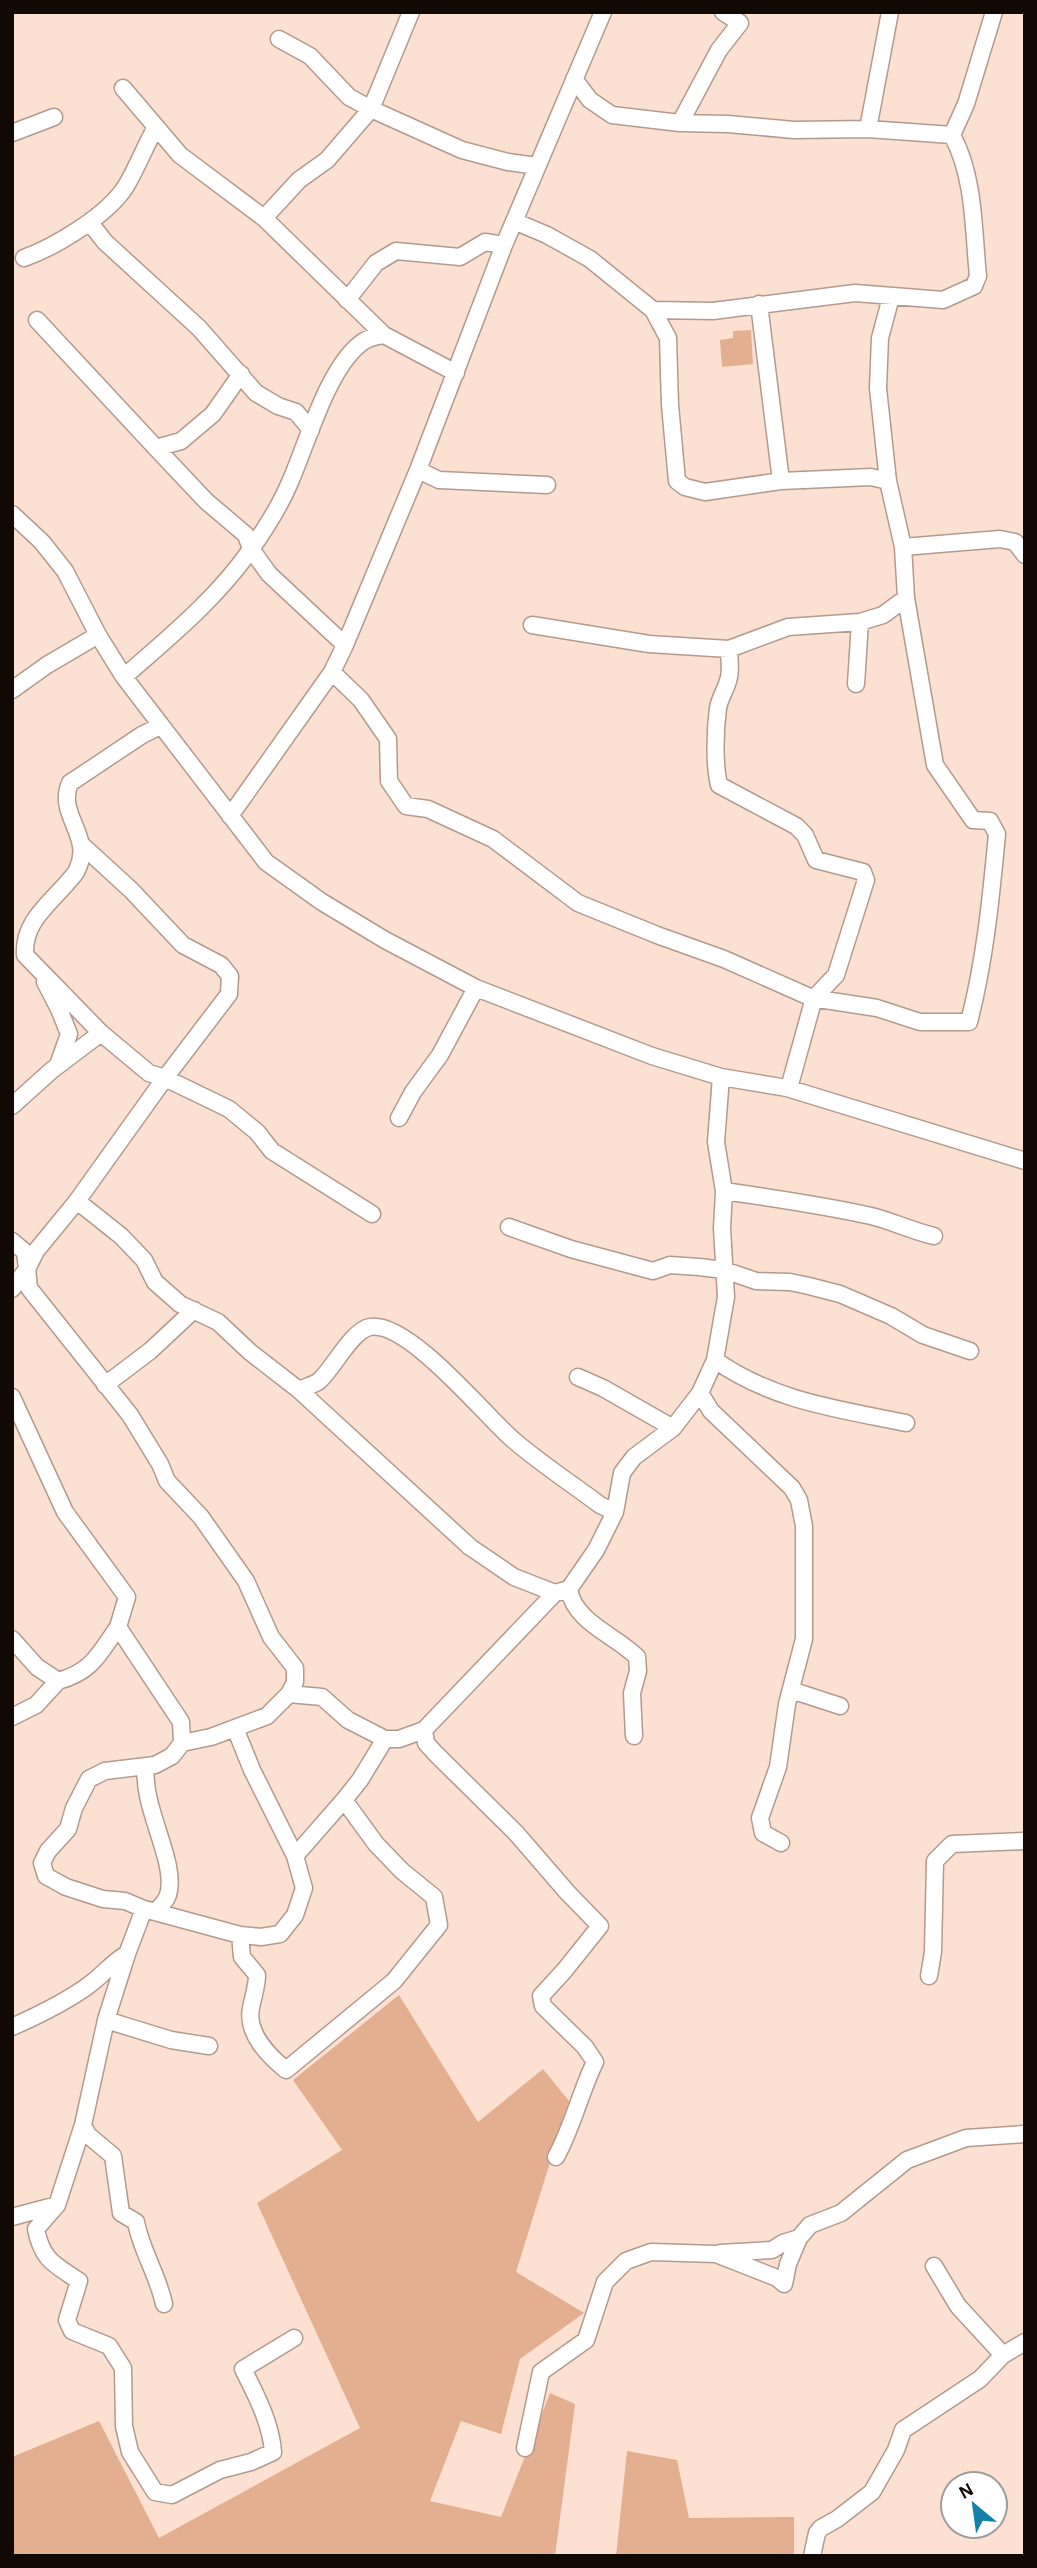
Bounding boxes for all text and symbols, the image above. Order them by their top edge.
north arrow [939,2470,1009,2540]
text: N [956,2480,977,2503]

